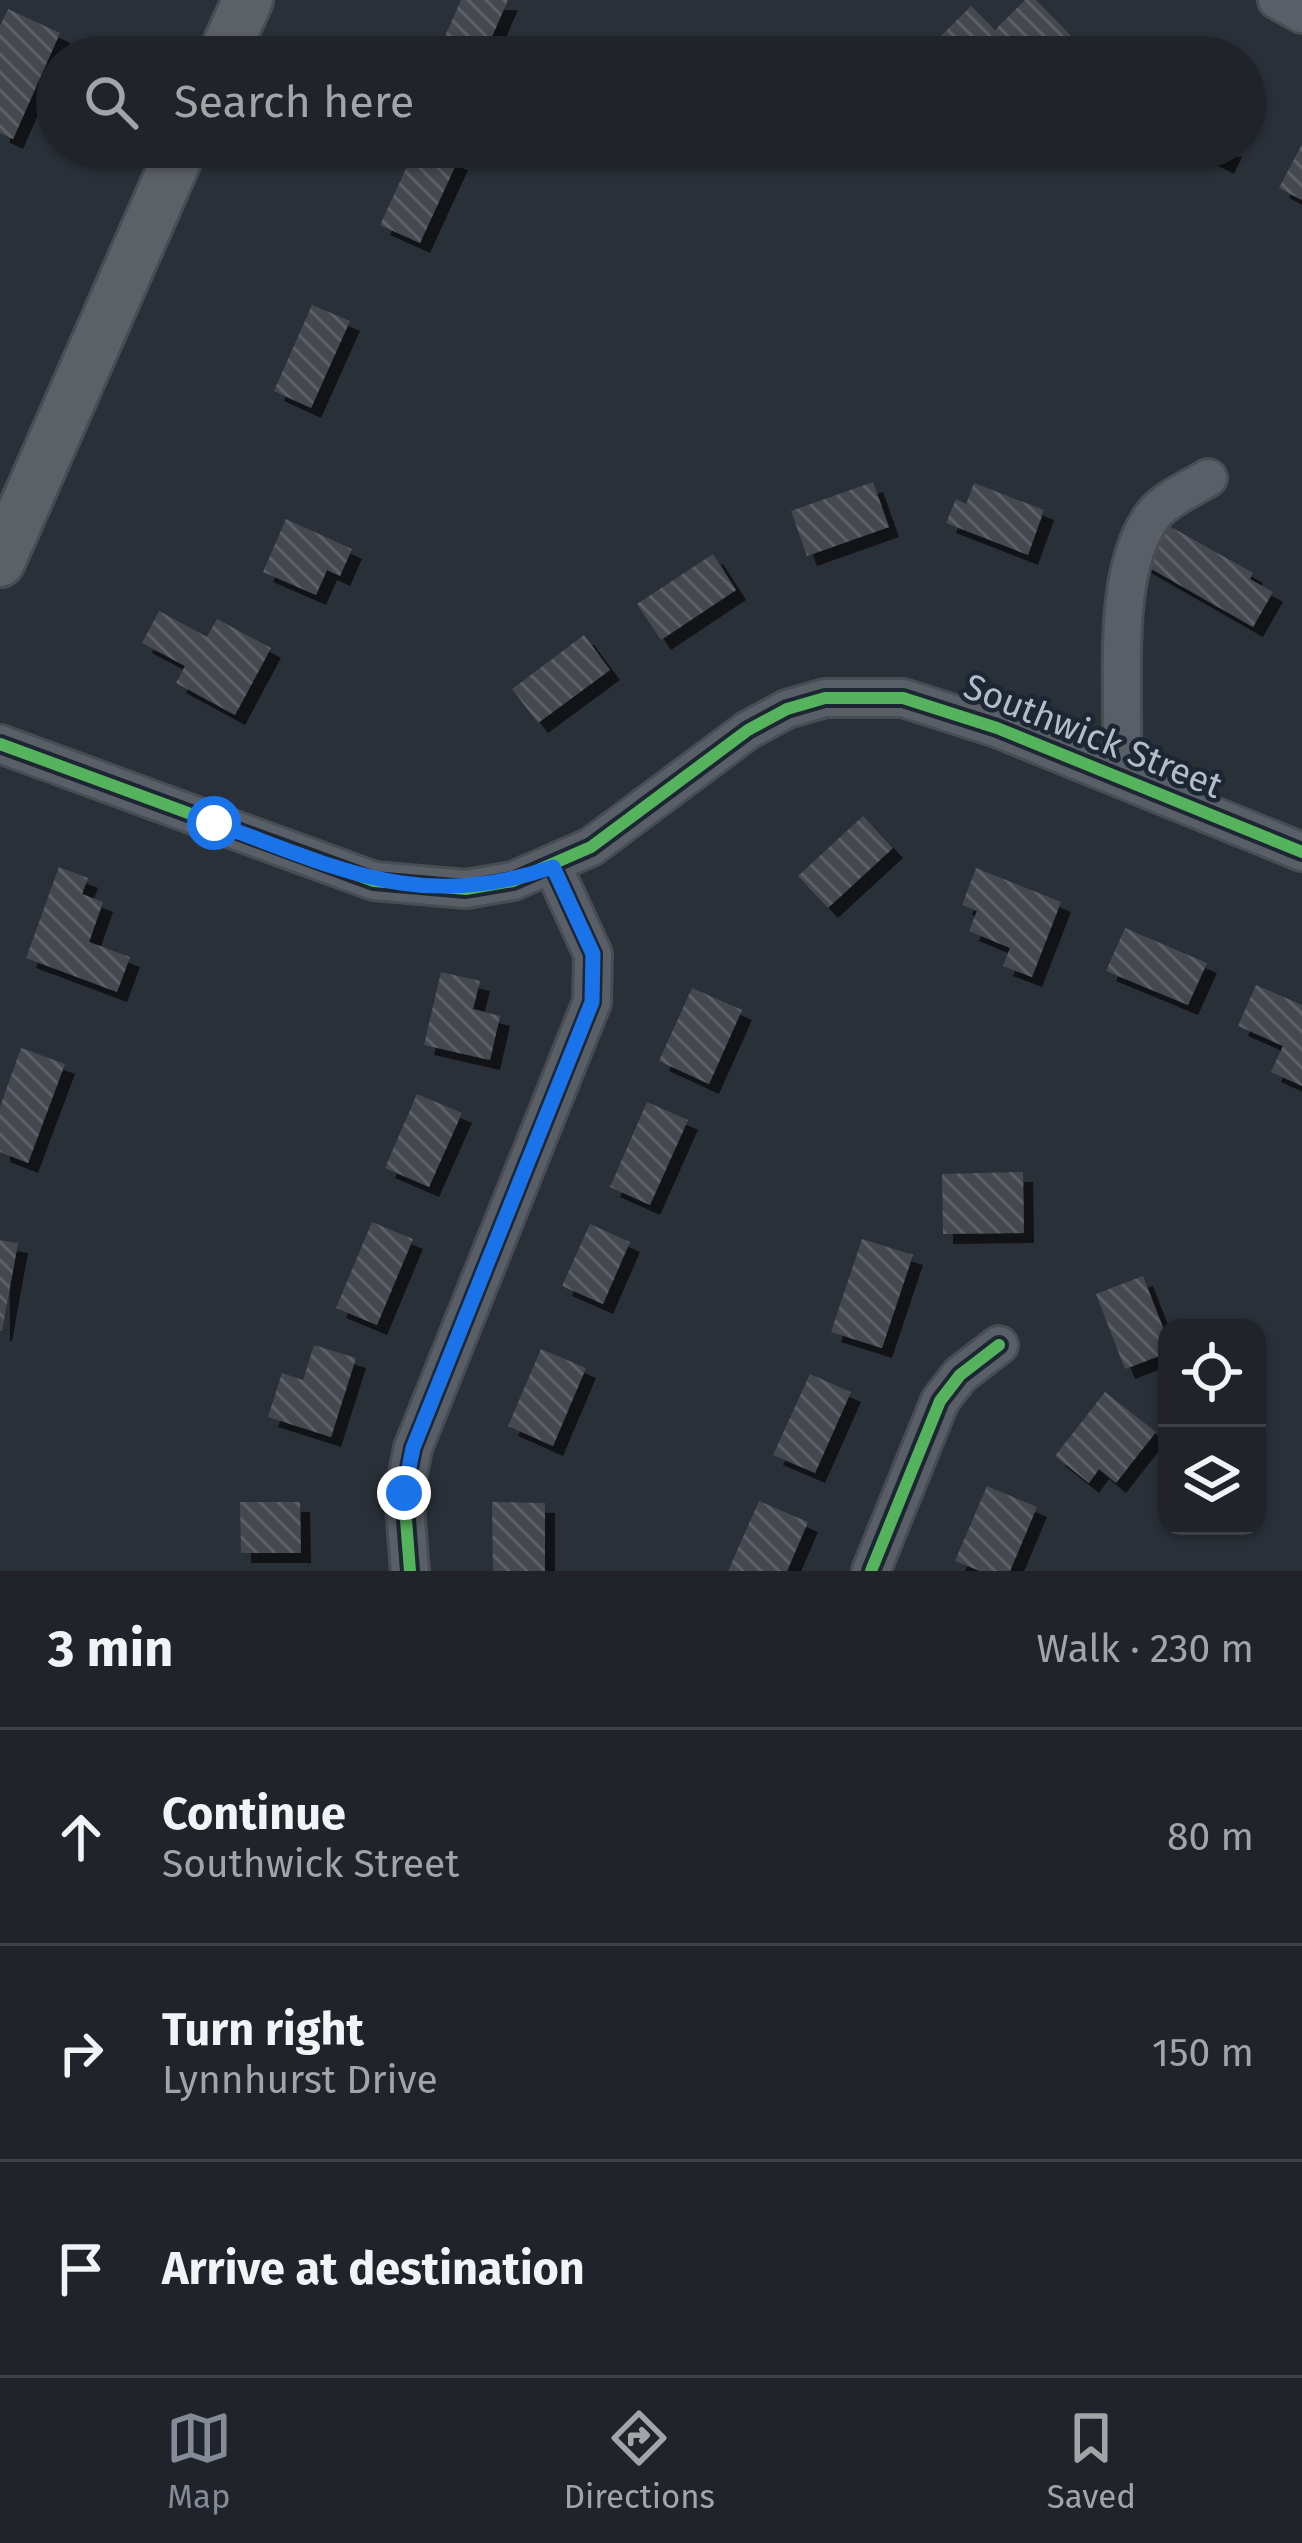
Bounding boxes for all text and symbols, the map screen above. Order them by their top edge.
search box [36,36,1266,168]
icon: search [78,69,144,135]
text: Search here [174,75,414,129]
street label: Southwick Street [957,664,1229,808]
route start [187,796,241,850]
map controls [1158,1319,1266,1535]
button: locate [1158,1319,1266,1427]
button: layers [1158,1427,1266,1535]
route end [377,1466,431,1520]
text: 3 min [48,1618,174,1680]
text: Walk · 230 m [1037,1626,1254,1672]
text: Continue [162,1787,346,1841]
icon: ahead [48,1804,114,1870]
text: 80 m [1167,1814,1254,1860]
text: Southwick Street [162,1841,459,1887]
text: Turn right [162,2003,364,2057]
icon: right [48,2020,114,2086]
text: 150 m [1152,2030,1254,2076]
text: Lynnhurst Drive [162,2057,438,2103]
icon: arrive [48,2236,114,2302]
text: Arrive at destination [162,2242,585,2296]
tab: Map [166,2405,232,2517]
tab: Directions [564,2405,715,2517]
tab: Saved [1047,2405,1136,2517]

